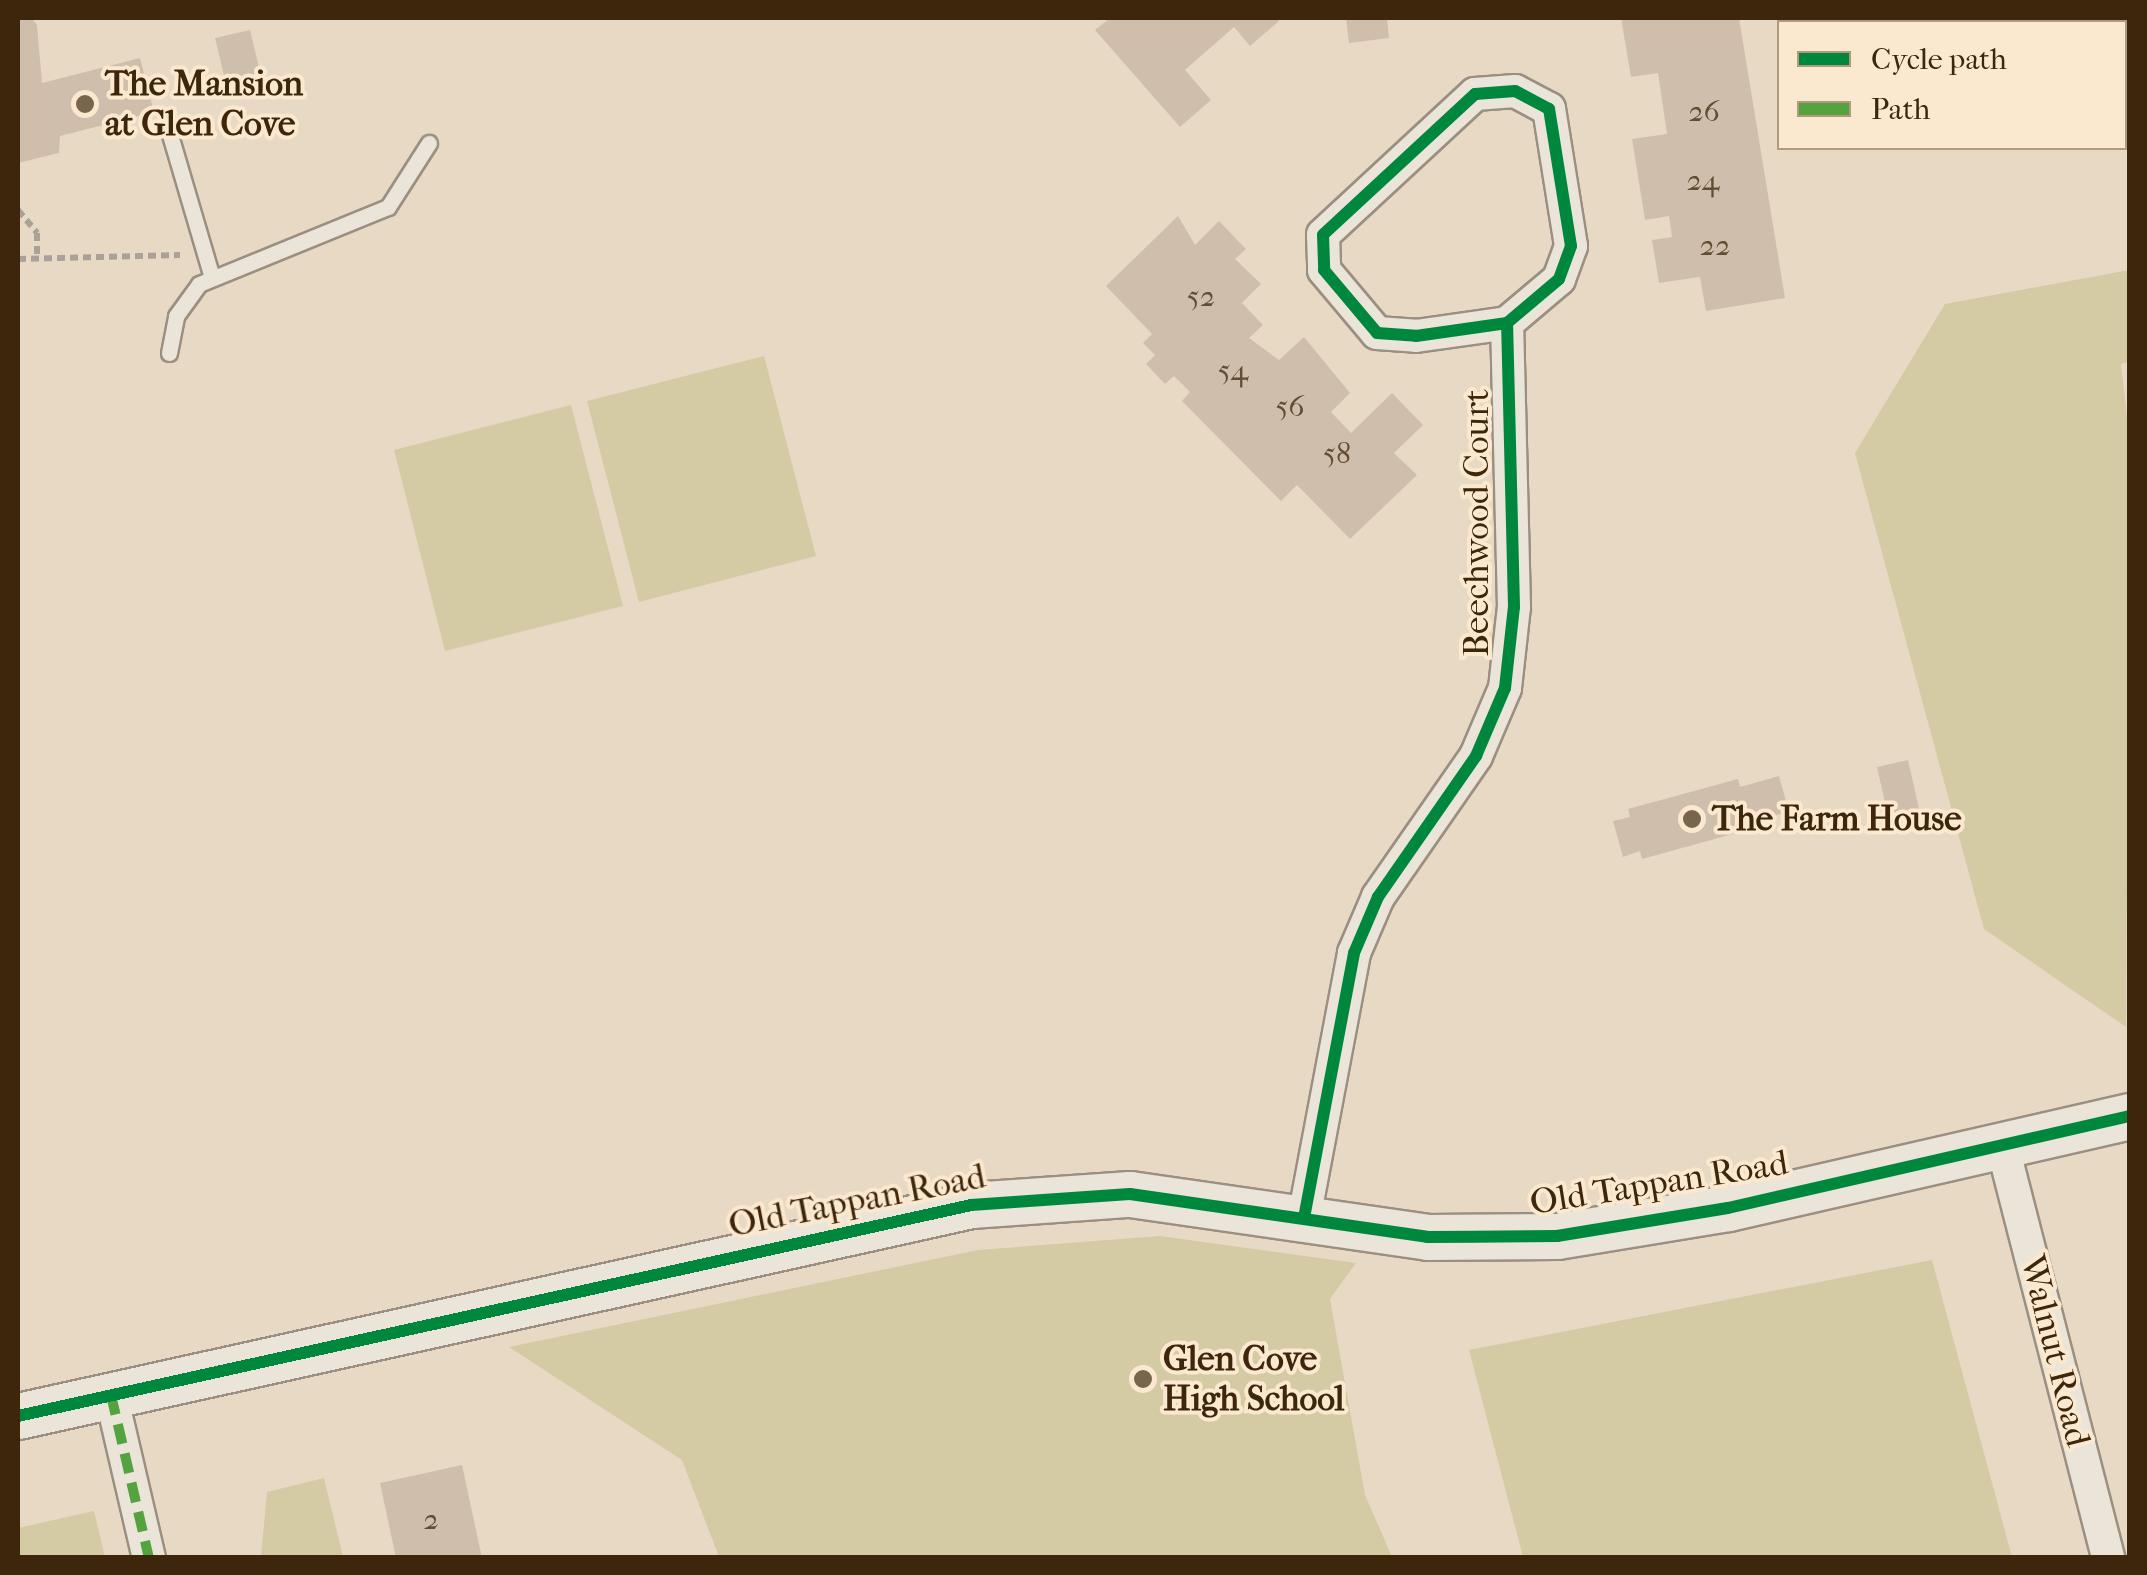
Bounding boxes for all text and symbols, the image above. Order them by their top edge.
legend [1777,20,2127,150]
text: Cycle path [1871,42,2007,77]
place label: The Mansion at Glen Cove [105,63,303,145]
text: Path [1871,92,1930,127]
marker: The Mansion at Glen Cove [74,93,96,115]
house number: 26 [1688,94,1720,130]
house number: 24 [1686,163,1720,199]
house number: 22 [1700,228,1730,264]
house number: 52 [1187,279,1215,315]
house number: 54 [1218,353,1248,389]
house number: 56 [1275,389,1305,425]
street label: Beechwood Court [1456,389,1498,657]
house number: 58 [1323,436,1351,472]
place label: The Farm House [1712,798,1962,840]
marker: The Farm House [1681,808,1703,830]
street label: Old Tappan Road [1527,1142,1791,1224]
street label: Old Tappan Road [725,1156,989,1246]
street label: Walnut Road [2011,1251,2099,1451]
place label: Glen Cove High School [1163,1338,1345,1420]
marker: Glen Cove High School [1132,1368,1154,1390]
house number: 2 [423,1502,439,1538]

